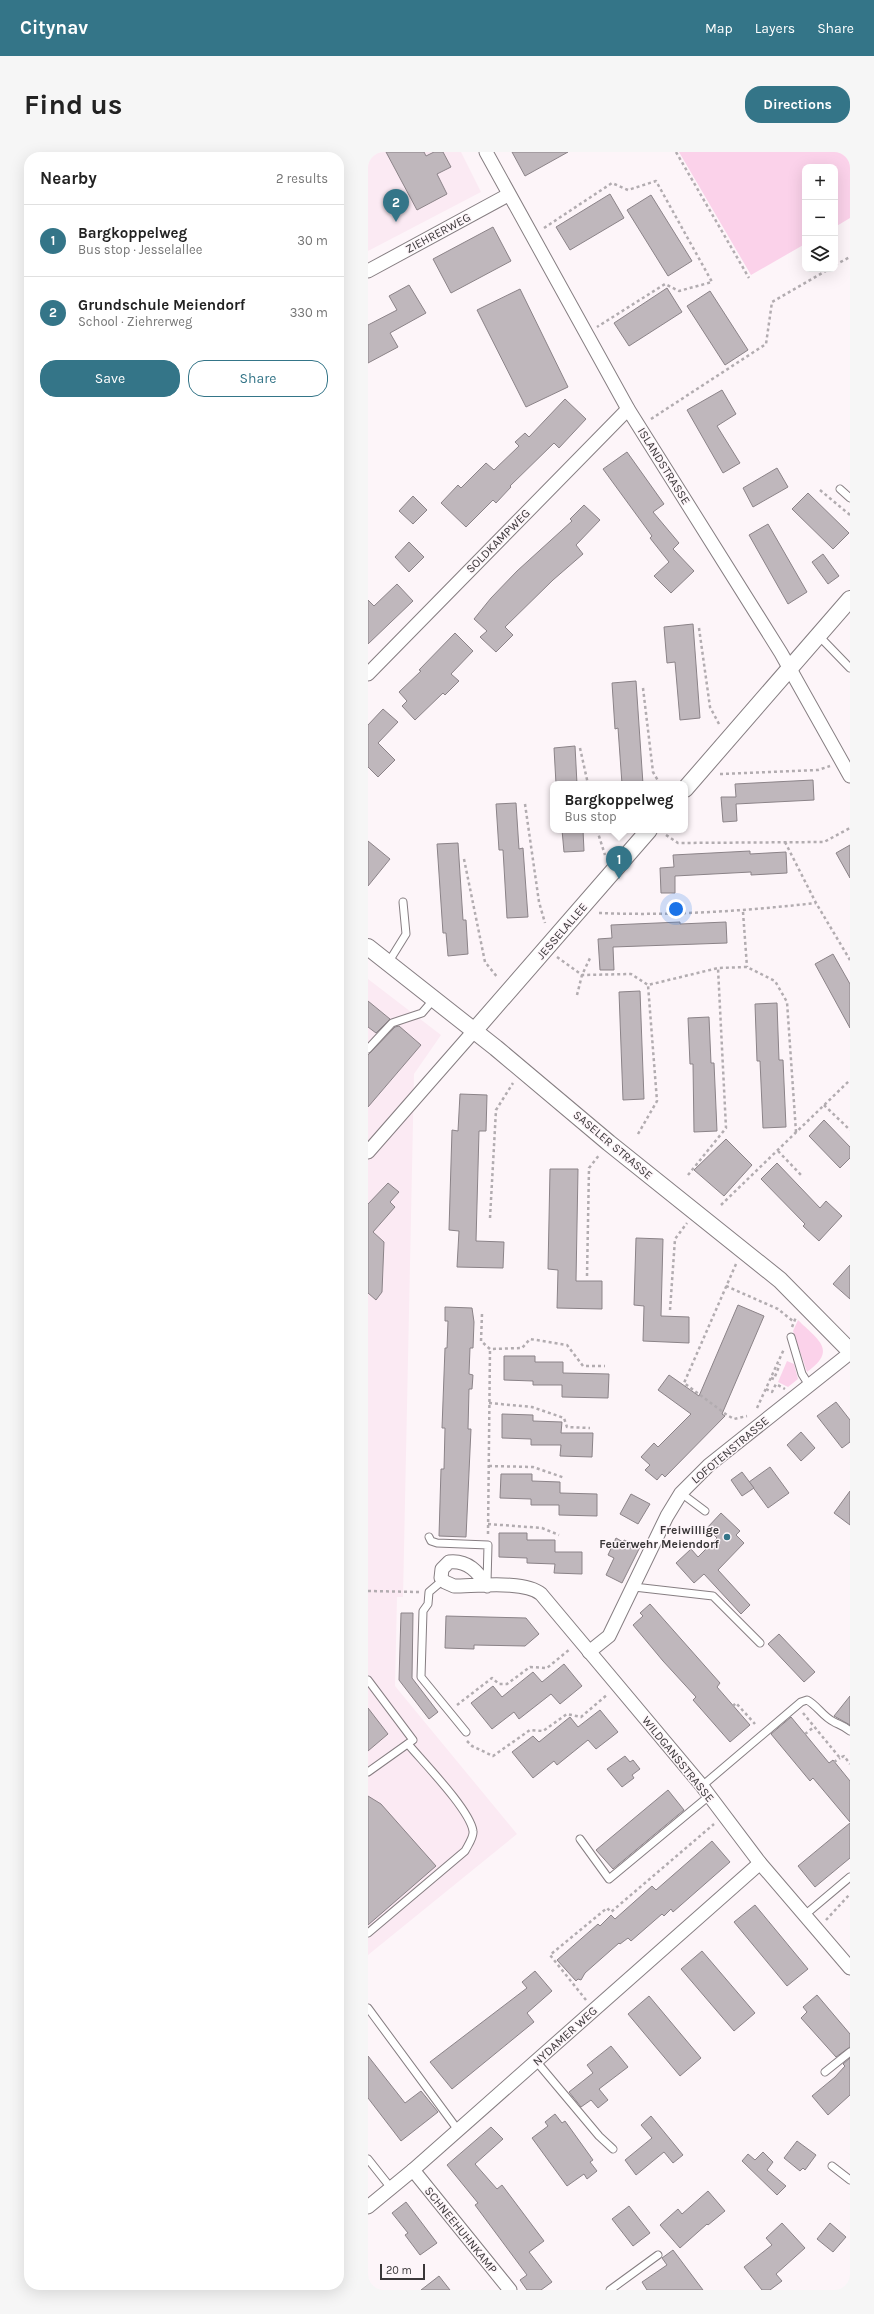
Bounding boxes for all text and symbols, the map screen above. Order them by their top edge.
text: Citynav [20,17,88,39]
text: Map [705,20,733,37]
text: Layers [755,20,795,37]
text: Share [817,20,854,37]
button: Directions [745,86,850,123]
text: Find us [24,88,123,121]
map controls [802,164,838,272]
button: + [802,164,838,200]
text: Nearby [40,168,97,188]
text: 2 results [276,171,328,186]
pin: 2 [383,189,409,222]
button: − [802,200,838,236]
street label: ZIEHRERWEG [403,210,473,256]
text: Bargkoppelweg [78,224,187,242]
text: 1 [51,233,55,248]
text: 30 m [297,233,328,248]
button: layers [802,236,838,272]
text: Bus stop · Jesselallee [78,242,202,257]
text: Grundschule Meiendorf [78,296,245,314]
text: 2 [49,305,57,320]
text: 330 m [290,305,328,320]
text: School · Ziehrerweg [78,314,192,329]
button: Save [40,360,180,397]
button: Share [188,360,328,397]
street label: ISLANDSTRASSE [635,425,693,507]
street label: SOLDKAMPWEG [463,506,533,576]
popup [550,781,688,833]
text: Bargkoppelweg [564,791,674,809]
text: Bus stop [564,809,617,824]
pin: 1 [606,846,632,879]
your location [666,899,686,919]
street label: JESSELALLEE [534,900,590,962]
street label: SASELER STRASSE [570,1108,656,1182]
street label: LOFOTENSTRASSE [688,1413,772,1487]
place label: Freiwillige Feuerwehr Meiendorf [599,1523,720,1551]
marker: Freiwillige Feuerwehr Meiendorf [722,1532,732,1542]
street label: WILDGANSSTRASSE [639,1713,717,1805]
street label: NYDAMER WEG [530,2003,600,2069]
street label: SCHNEEHUHNKAMP [422,2184,500,2276]
scale bar [380,2262,425,2281]
text: 20 m [386,2264,412,2277]

